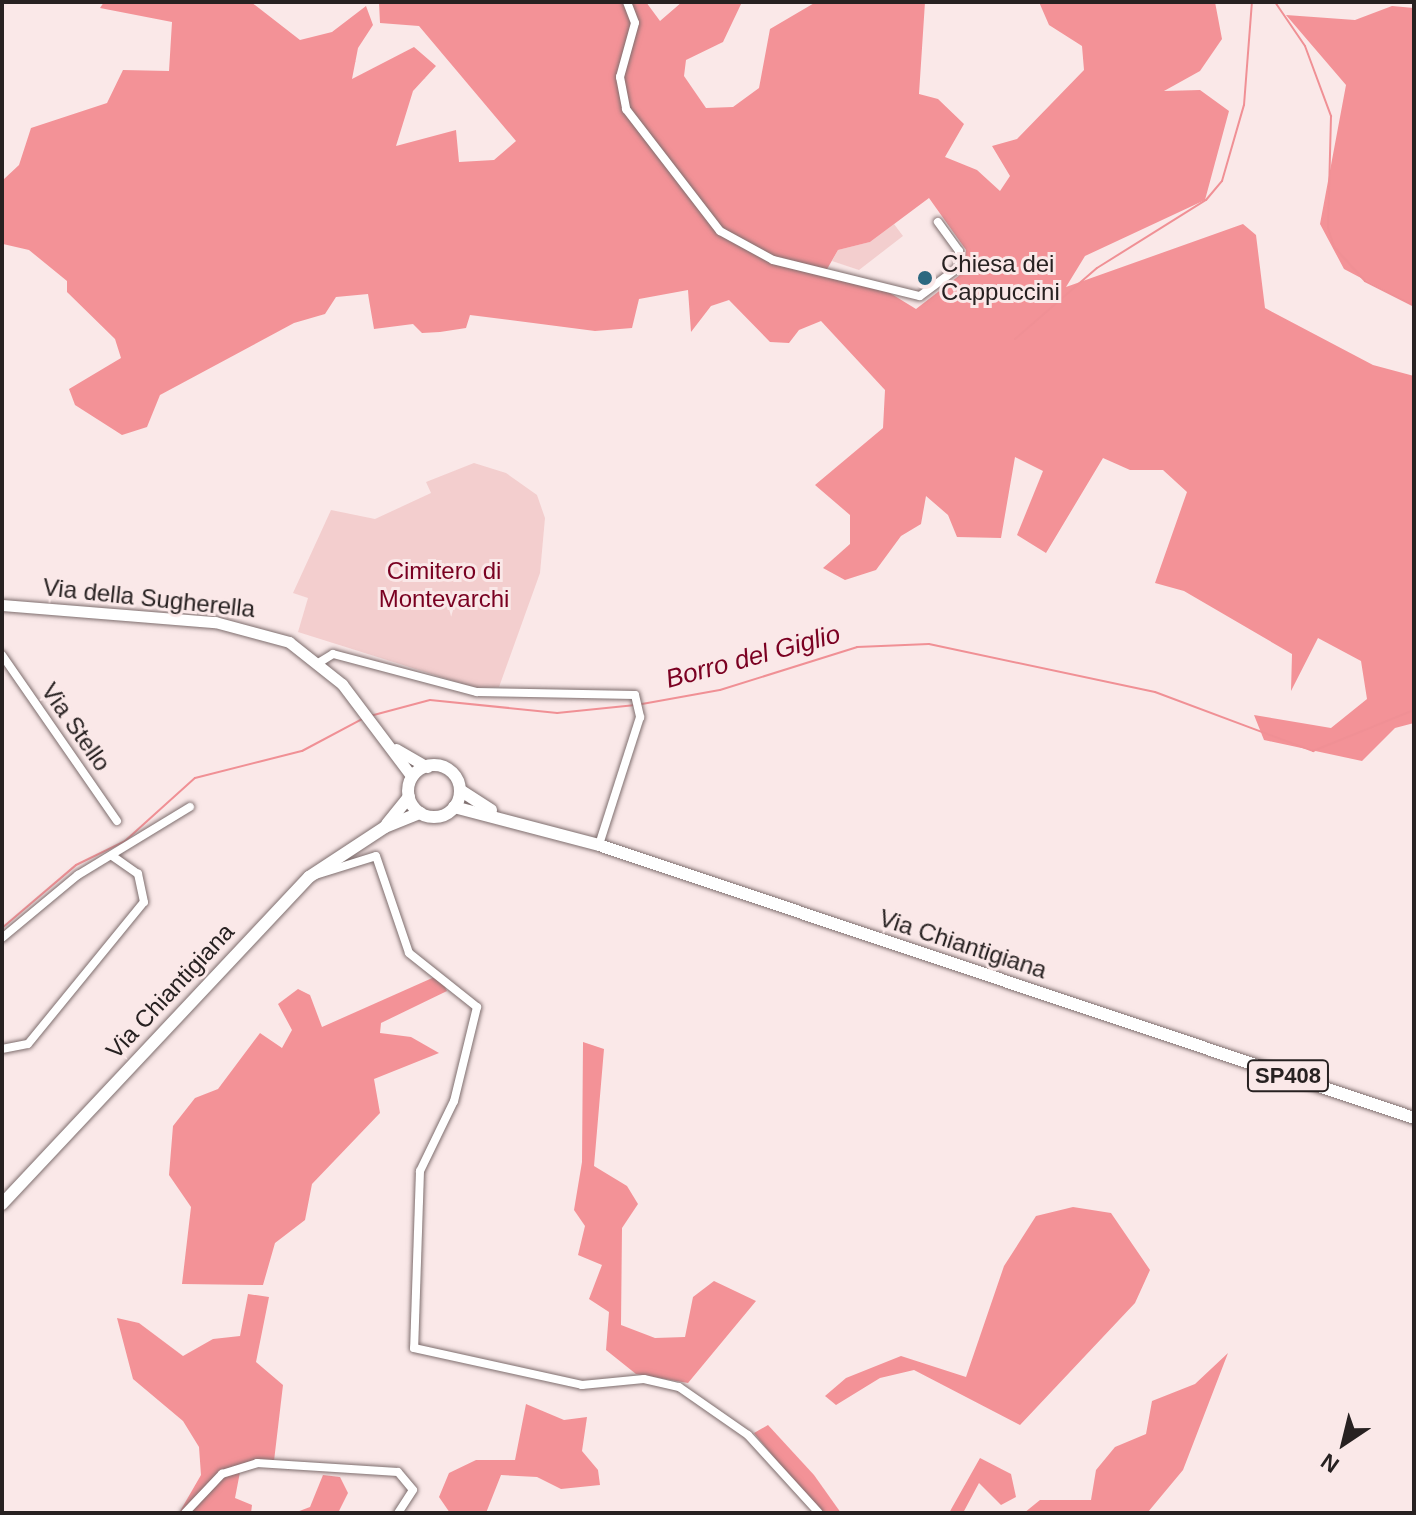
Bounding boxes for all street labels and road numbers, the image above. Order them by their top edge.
street label: Via della Sugherella [42,573,256,623]
street label: Via Stello [35,677,117,777]
street label: Via Chiantigiana [876,903,1050,985]
street label: Via Chiantigiana [100,917,240,1065]
road number: SP408 [1246,1058,1330,1094]

